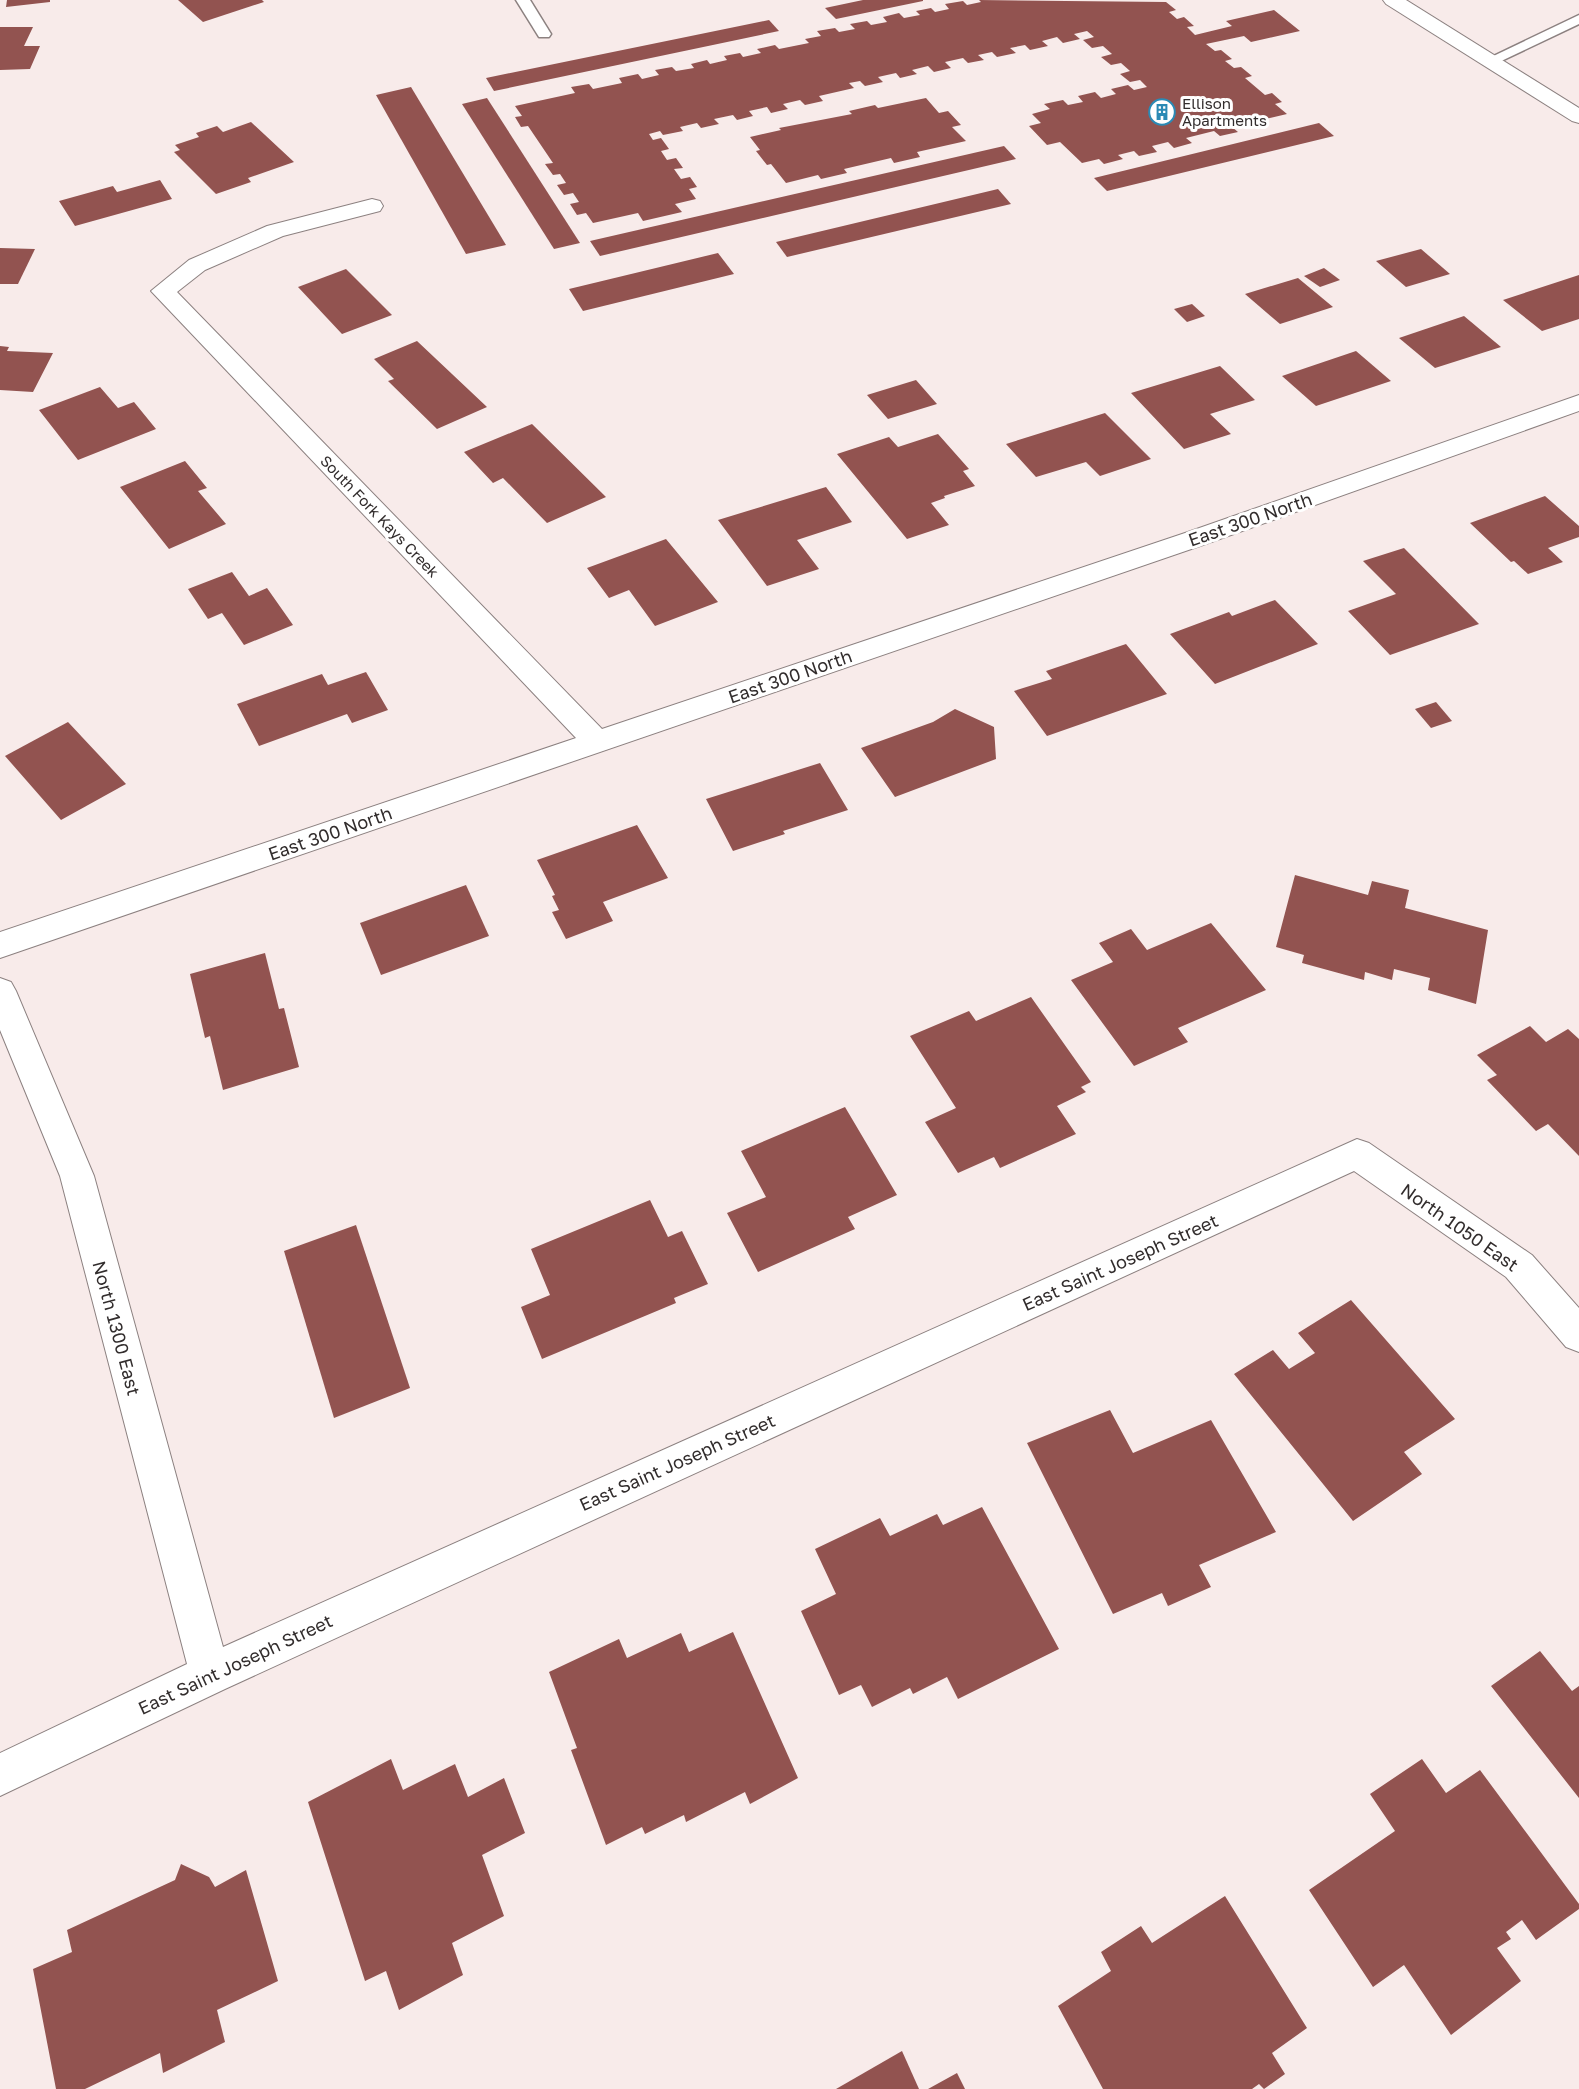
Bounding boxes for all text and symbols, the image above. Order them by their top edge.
place label: Ellison Apartments [1182,94,1267,129]
building icon: Ellison Apartments [1147,97,1177,127]
street label: South Fork Kays Creek [317,451,443,581]
street label: East 300 North [1185,487,1315,551]
street label: East 300 North [725,644,855,708]
street label: East 300 North [265,801,395,865]
street label: North 1050 East [1397,1178,1523,1276]
street label: East Saint Joseph Street [1019,1209,1221,1315]
street label: North 1300 East [88,1258,146,1398]
street label: East Saint Joseph Street [576,1409,778,1515]
street label: East Saint Joseph Street [134,1609,336,1719]

